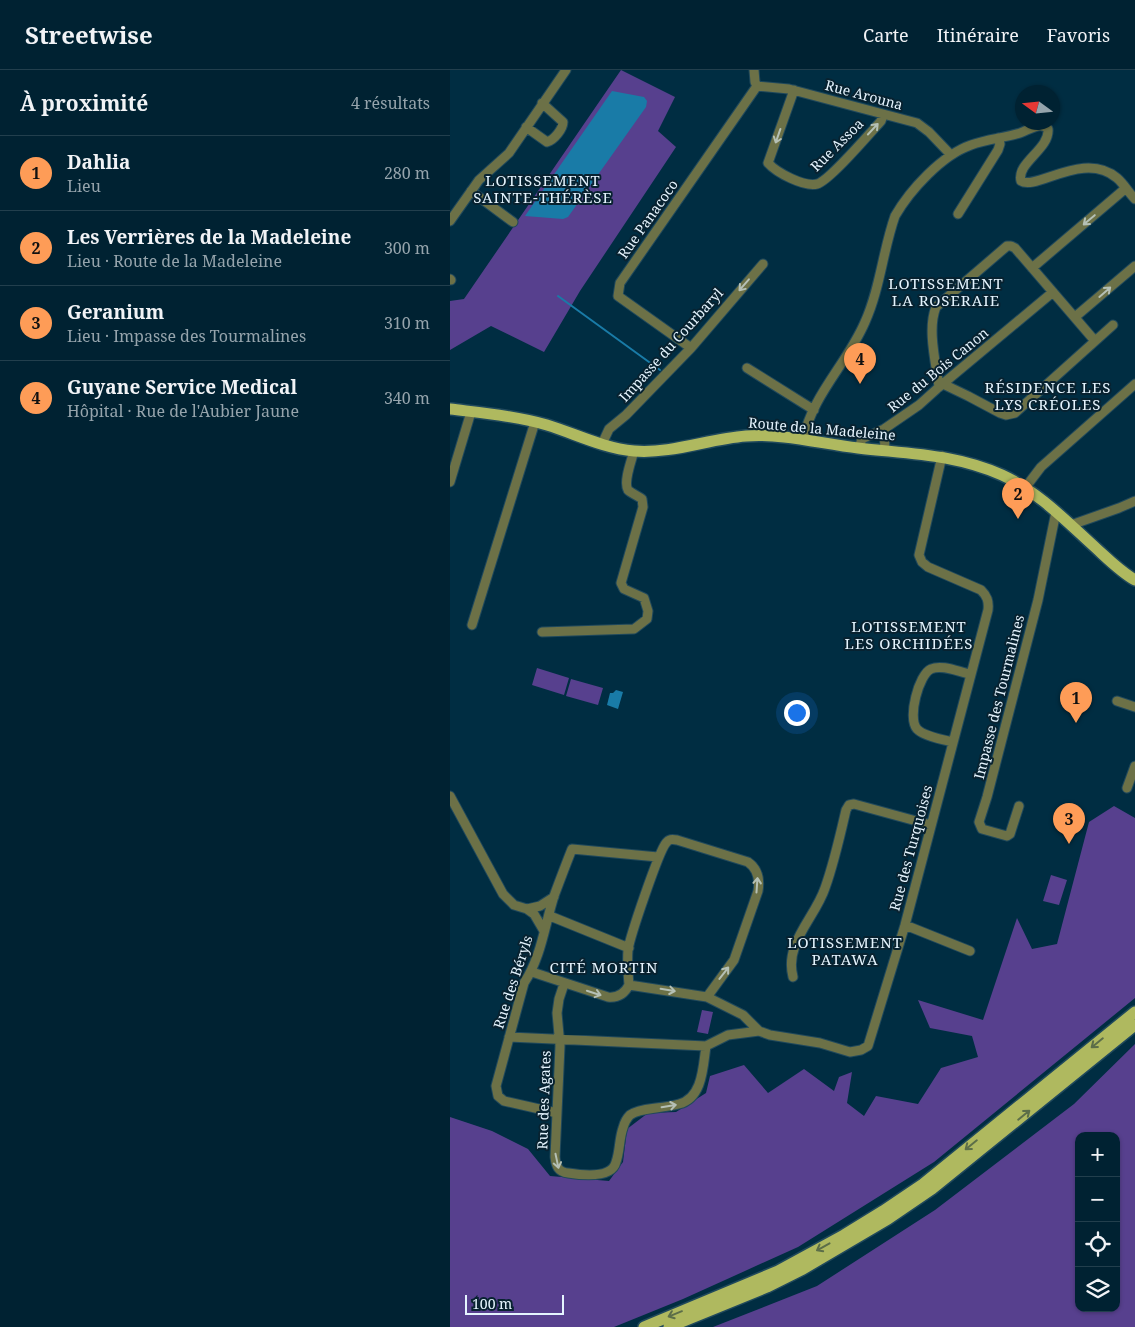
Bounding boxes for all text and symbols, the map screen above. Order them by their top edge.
text: Streetwise [25,18,153,51]
text: Carte [863,23,909,47]
text: Itinéraire [937,23,1019,47]
text: Favoris [1047,23,1110,47]
street label: Rue Arouna [823,75,905,114]
north arrow [1015,85,1060,130]
text: À proximité [20,89,148,117]
text: 4 résultats [351,92,430,114]
street label: Rue Assoa [806,114,867,175]
one-way arrow [867,122,879,135]
one-way arrow [773,128,782,143]
text: Dahlia [67,149,130,175]
text: 1 [31,162,41,184]
text: 280 m [384,162,430,184]
district label: LOTISSEMENT SAINTE-THÉRÈSE [473,170,613,207]
text: Lieu [67,175,101,197]
street label: Rue Panacoco [613,175,682,262]
one-way arrow [1083,214,1096,225]
text: Les Verrières de la Madeleine [67,224,351,250]
text: 2 [31,237,41,259]
text: 300 m [384,237,430,259]
text: Lieu · Route de la Madeleine [67,250,282,272]
district label: LOTISSEMENT LA ROSERAIE [888,273,1004,310]
one-way arrow [738,279,750,292]
street label: Impasse du Courbaryl [614,283,727,406]
one-way arrow [1099,286,1112,297]
text: Geranium [67,299,164,325]
text: 3 [31,312,41,334]
text: 310 m [384,312,430,334]
street label: Rue du Bois Canon [883,323,992,416]
text: Lieu · Impasse des Tourmalines [67,325,306,347]
pin: 4 [844,343,876,384]
text: Guyane Service Medical [67,374,297,400]
district label: RÉSIDENCE LES LYS CRÉOLES [985,377,1111,414]
text: 4 [31,387,41,409]
text: 340 m [384,387,430,409]
text: Hôpital · Rue de l'Aubier Jaune [67,400,299,422]
street label: Route de la Madeleine [748,413,896,444]
pin: 2 [1002,478,1034,519]
street label: Impasse des Tourmalines [969,613,1028,781]
district label: LOTISSEMENT LES ORCHIDÉES [845,616,973,653]
pin: 1 [1060,682,1092,723]
your location [784,700,810,726]
street label: Rue des Turquoises [885,783,936,913]
pin: 3 [1053,803,1085,844]
one-way arrow [753,877,762,893]
district label: LOTISSEMENT PATAWA [787,932,903,969]
street label: Rue des Béryls [488,933,537,1031]
district label: CITÉ MORTIN [549,957,659,977]
one-way arrow [719,966,729,980]
one-way arrow [660,986,676,996]
one-way arrow [586,989,602,999]
one-way arrow [1091,1037,1104,1048]
street label: Rue des Agates [532,1050,555,1150]
one-way arrow [661,1101,677,1111]
one-way arrow [1017,1110,1030,1121]
map controls [1075,1132,1120,1312]
button: + [1075,1132,1120,1177]
one-way arrow [965,1140,978,1151]
one-way arrow [553,1153,563,1169]
button: − [1075,1177,1120,1222]
button: locate [1075,1222,1120,1267]
one-way arrow [815,1242,830,1252]
button: layers [1075,1267,1120,1312]
scale bar [465,1292,564,1315]
text: 100 m [472,1294,512,1313]
one-way arrow [668,1310,683,1320]

